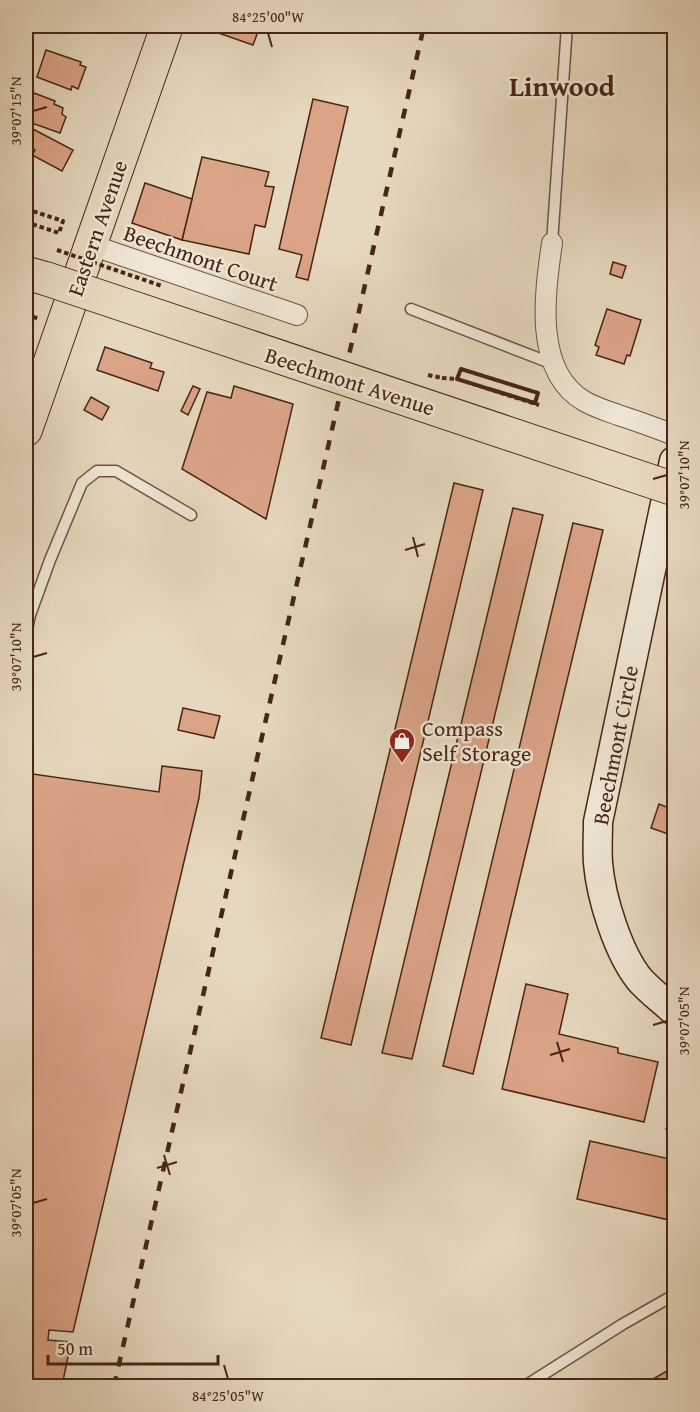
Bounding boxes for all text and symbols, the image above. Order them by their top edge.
text: 84°25'00"W [232,6,304,27]
district label: Linwood [509,65,616,106]
text: 39°07'15"N [5,76,26,145]
street label: Eastern Avenue [59,156,135,300]
street label: Beechmont Court [120,217,283,299]
street label: Beechmont Avenue [261,338,439,424]
text: 39°07'10"N [673,440,694,509]
text: 39°07'10"N [5,622,26,691]
street label: Beechmont Circle [584,663,646,827]
place label: Compass Self Storage [422,712,531,769]
shop icon: Compass Self Storage [387,726,417,764]
text: 39°07'05"N [673,986,694,1055]
text: 39°07'05"N [5,1168,26,1237]
scale bar [48,1328,218,1366]
text: 50 m [57,1335,93,1362]
text: 84°25'05"W [192,1385,264,1406]

